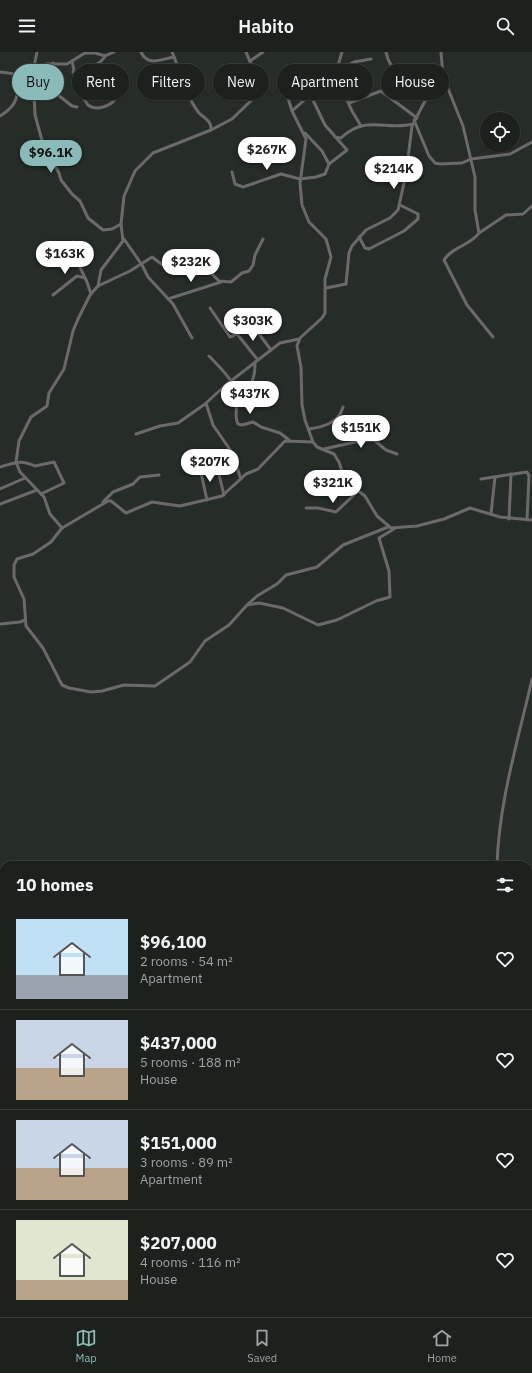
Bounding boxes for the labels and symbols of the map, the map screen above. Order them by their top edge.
pin: $267K [239,137,295,171]
pin: $96.1K [18,140,84,174]
pin: $214K [366,156,422,190]
pin: $163K [37,241,93,275]
pin: $232K [163,249,219,283]
pin: $303K [225,308,281,342]
pin: $437K [222,381,278,415]
pin: $151K [333,415,389,449]
pin: $207K [182,449,238,483]
pin: $321K [305,470,361,504]

